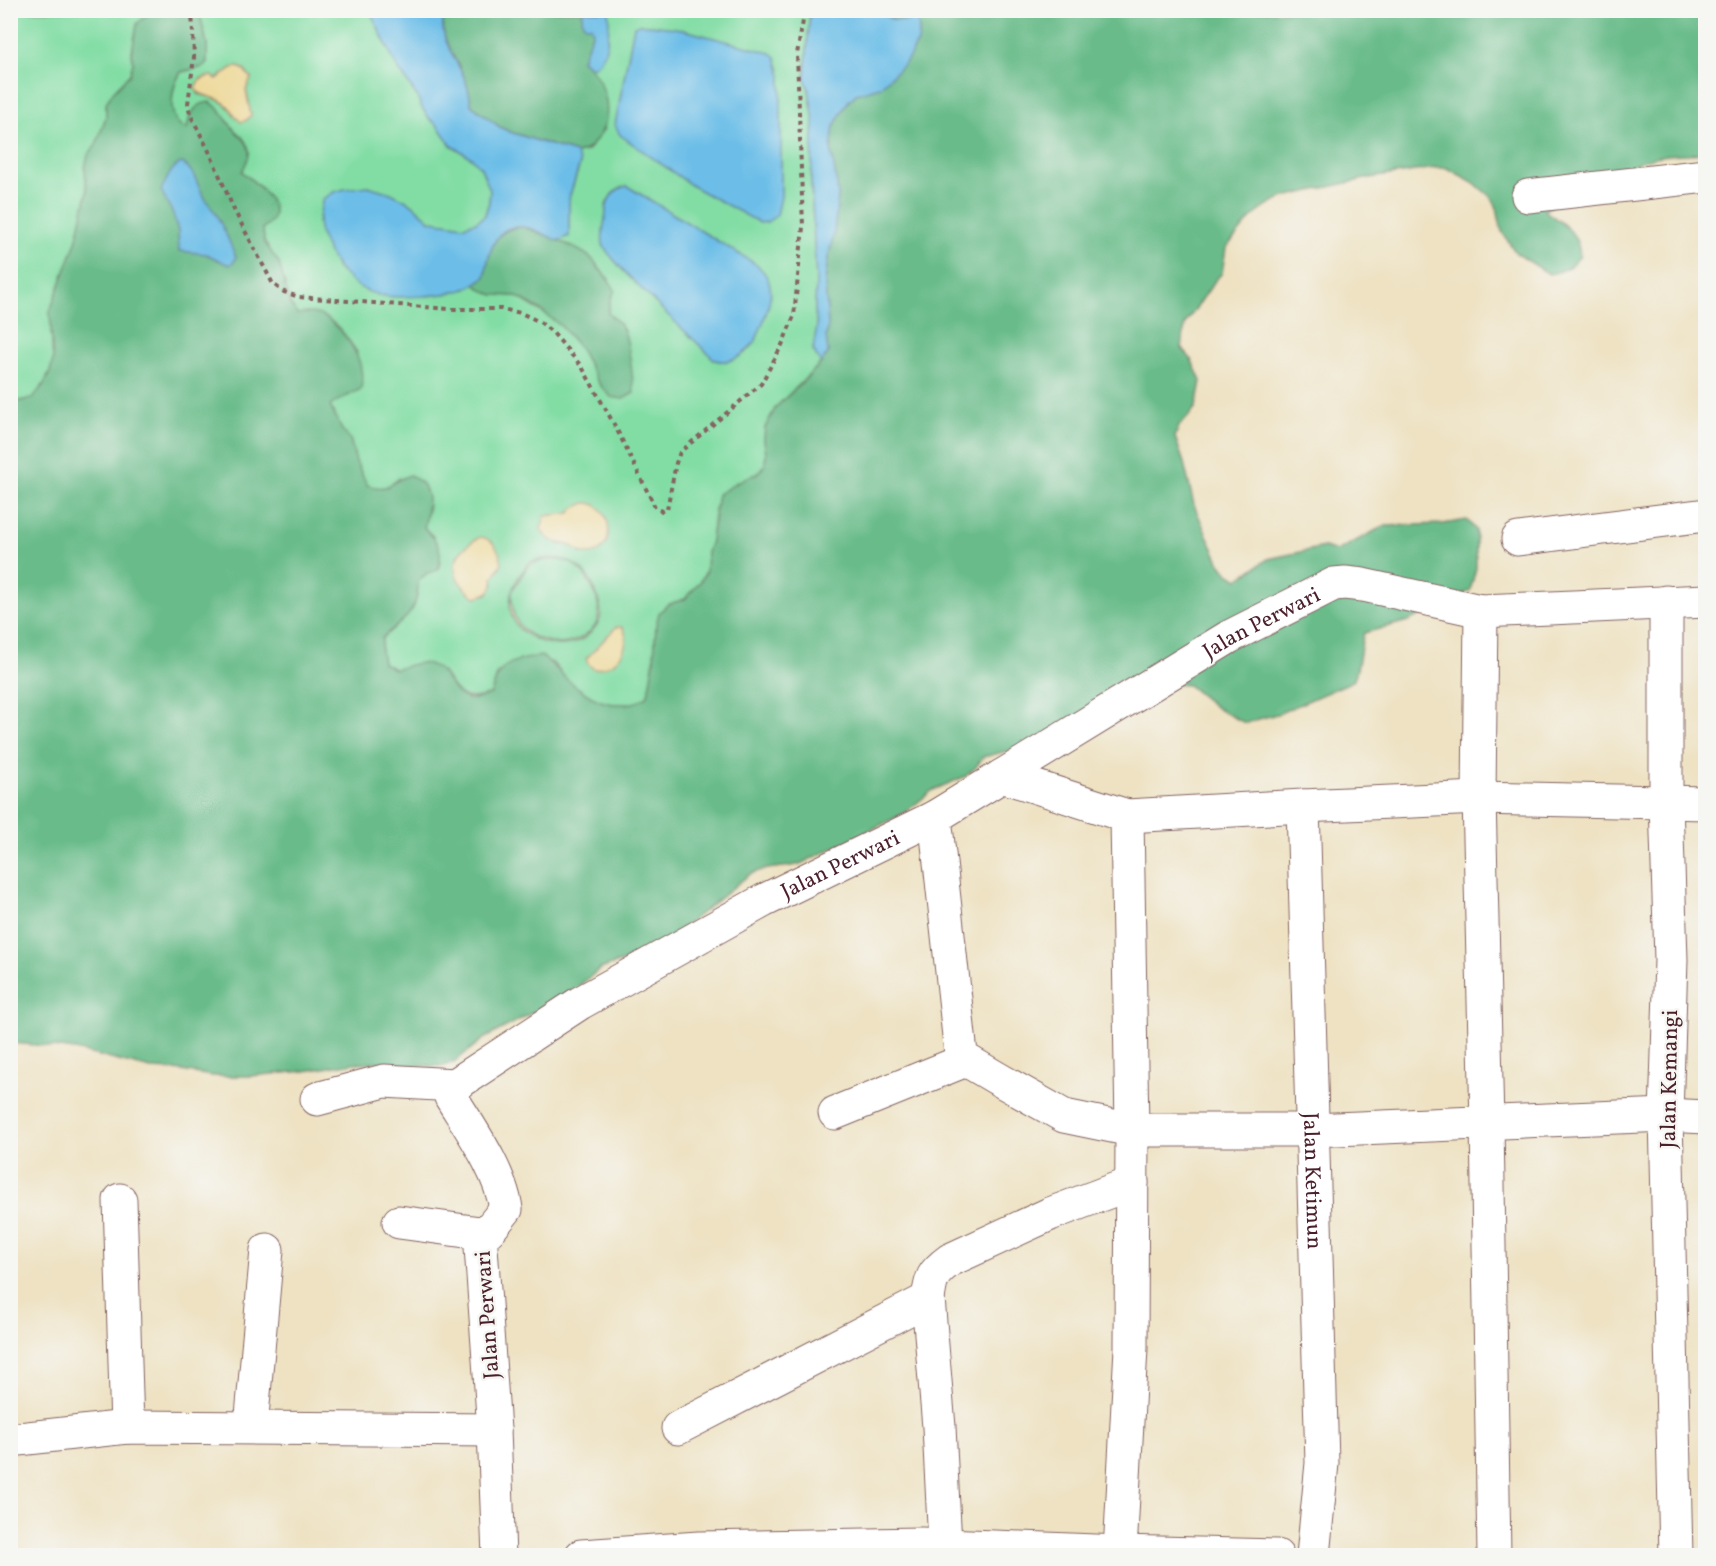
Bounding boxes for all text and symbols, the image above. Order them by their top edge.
street label: Jalan Perwari [1197,580,1326,668]
street label: Jalan Perwari [776,824,906,908]
street label: Jalan Kemangi [1654,1009,1687,1149]
street label: Jalan Ketimun [1294,1112,1329,1250]
street label: Jalan Perwari [469,1249,508,1380]

